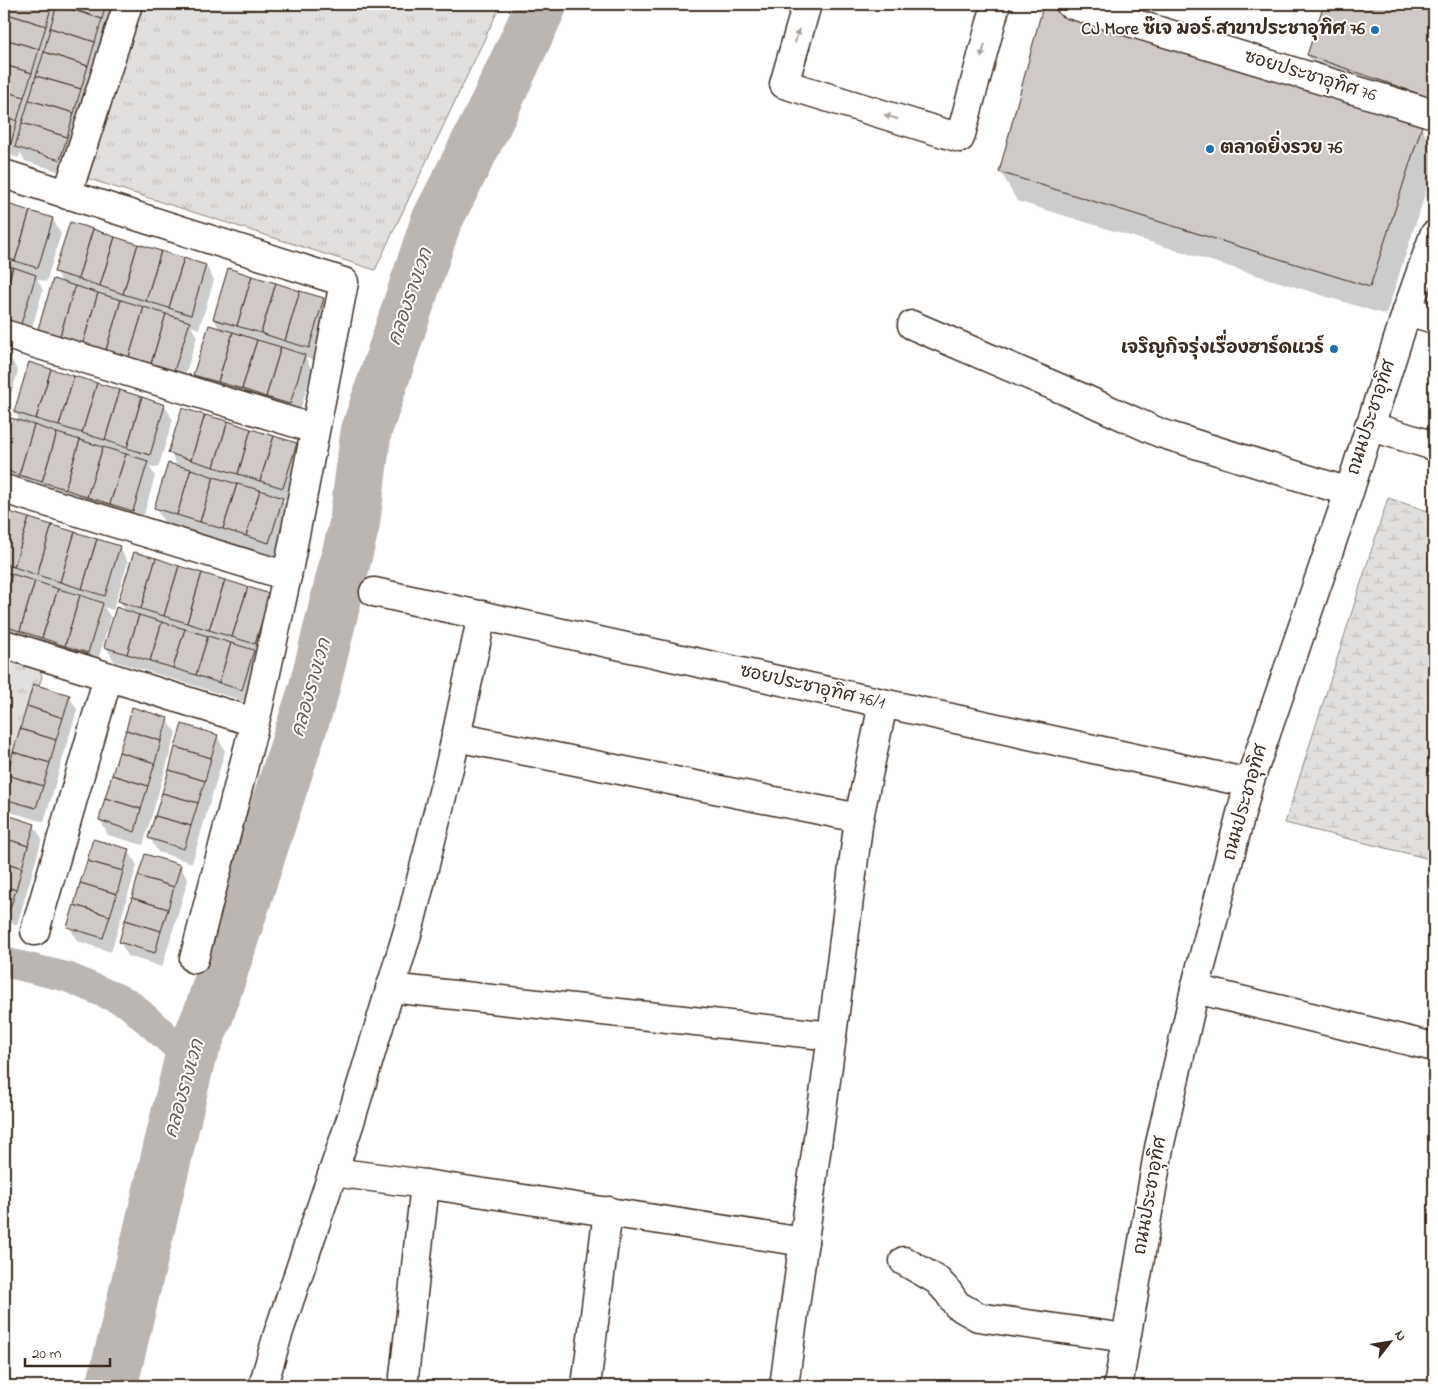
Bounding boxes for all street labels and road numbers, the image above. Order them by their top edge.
street label: ซอยประชาอุทิศ 76 [1241,45,1379,109]
street label: ถนนประชาอุทิศ [1341,356,1403,479]
street label: ซอยประชาอุทิศ 76/1 [737,659,887,717]
street label: ถนนประชาอุทิศ [1217,741,1275,864]
street label: ถนนประชาอุทิศ [1128,1134,1174,1257]

